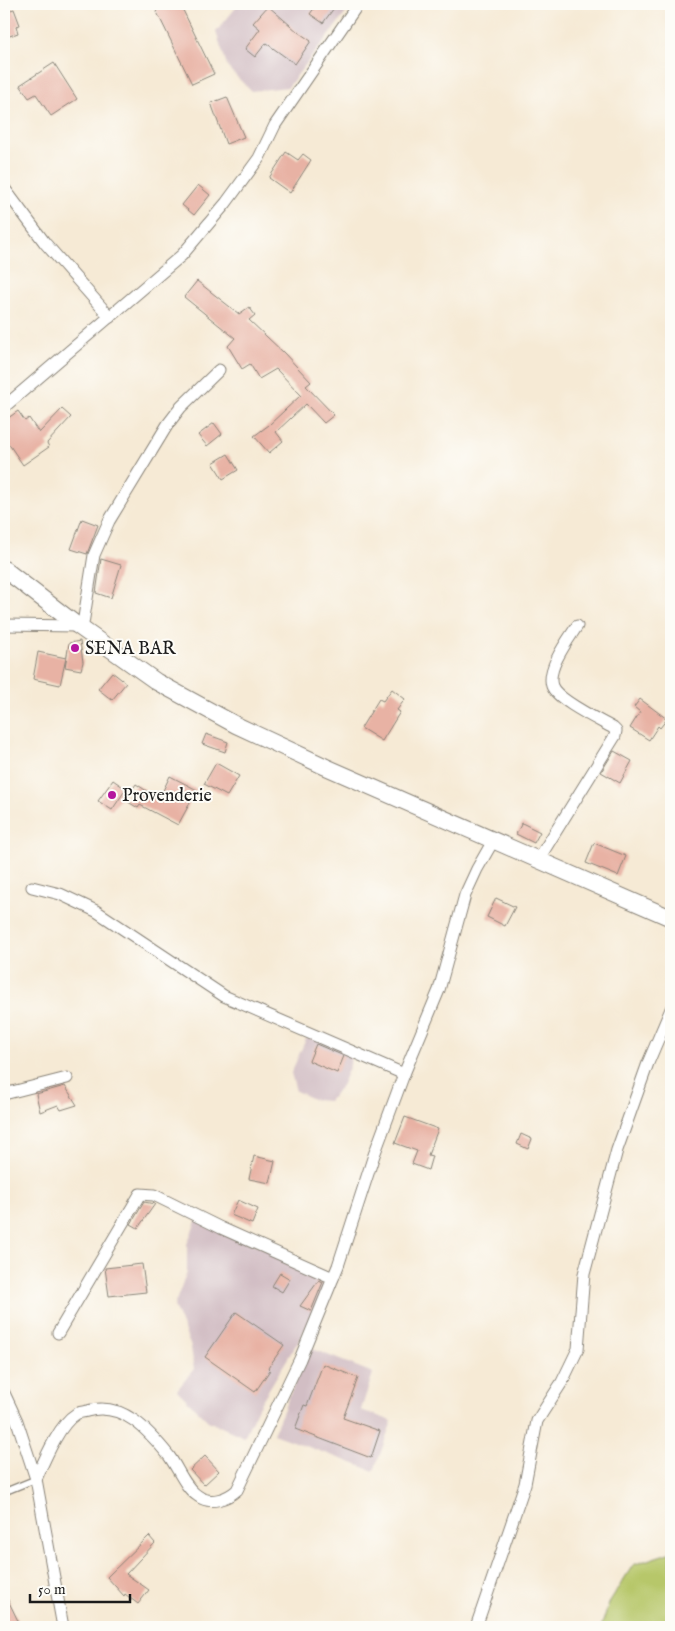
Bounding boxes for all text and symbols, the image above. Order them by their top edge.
place label: SENA BAR [85,638,177,661]
marker: SENA BAR [69,642,81,654]
place label: Provenderie [122,785,212,808]
marker: Provenderie [106,789,118,801]
scale bar [30,1571,130,1603]
text: 50 m [38,1580,66,1599]

